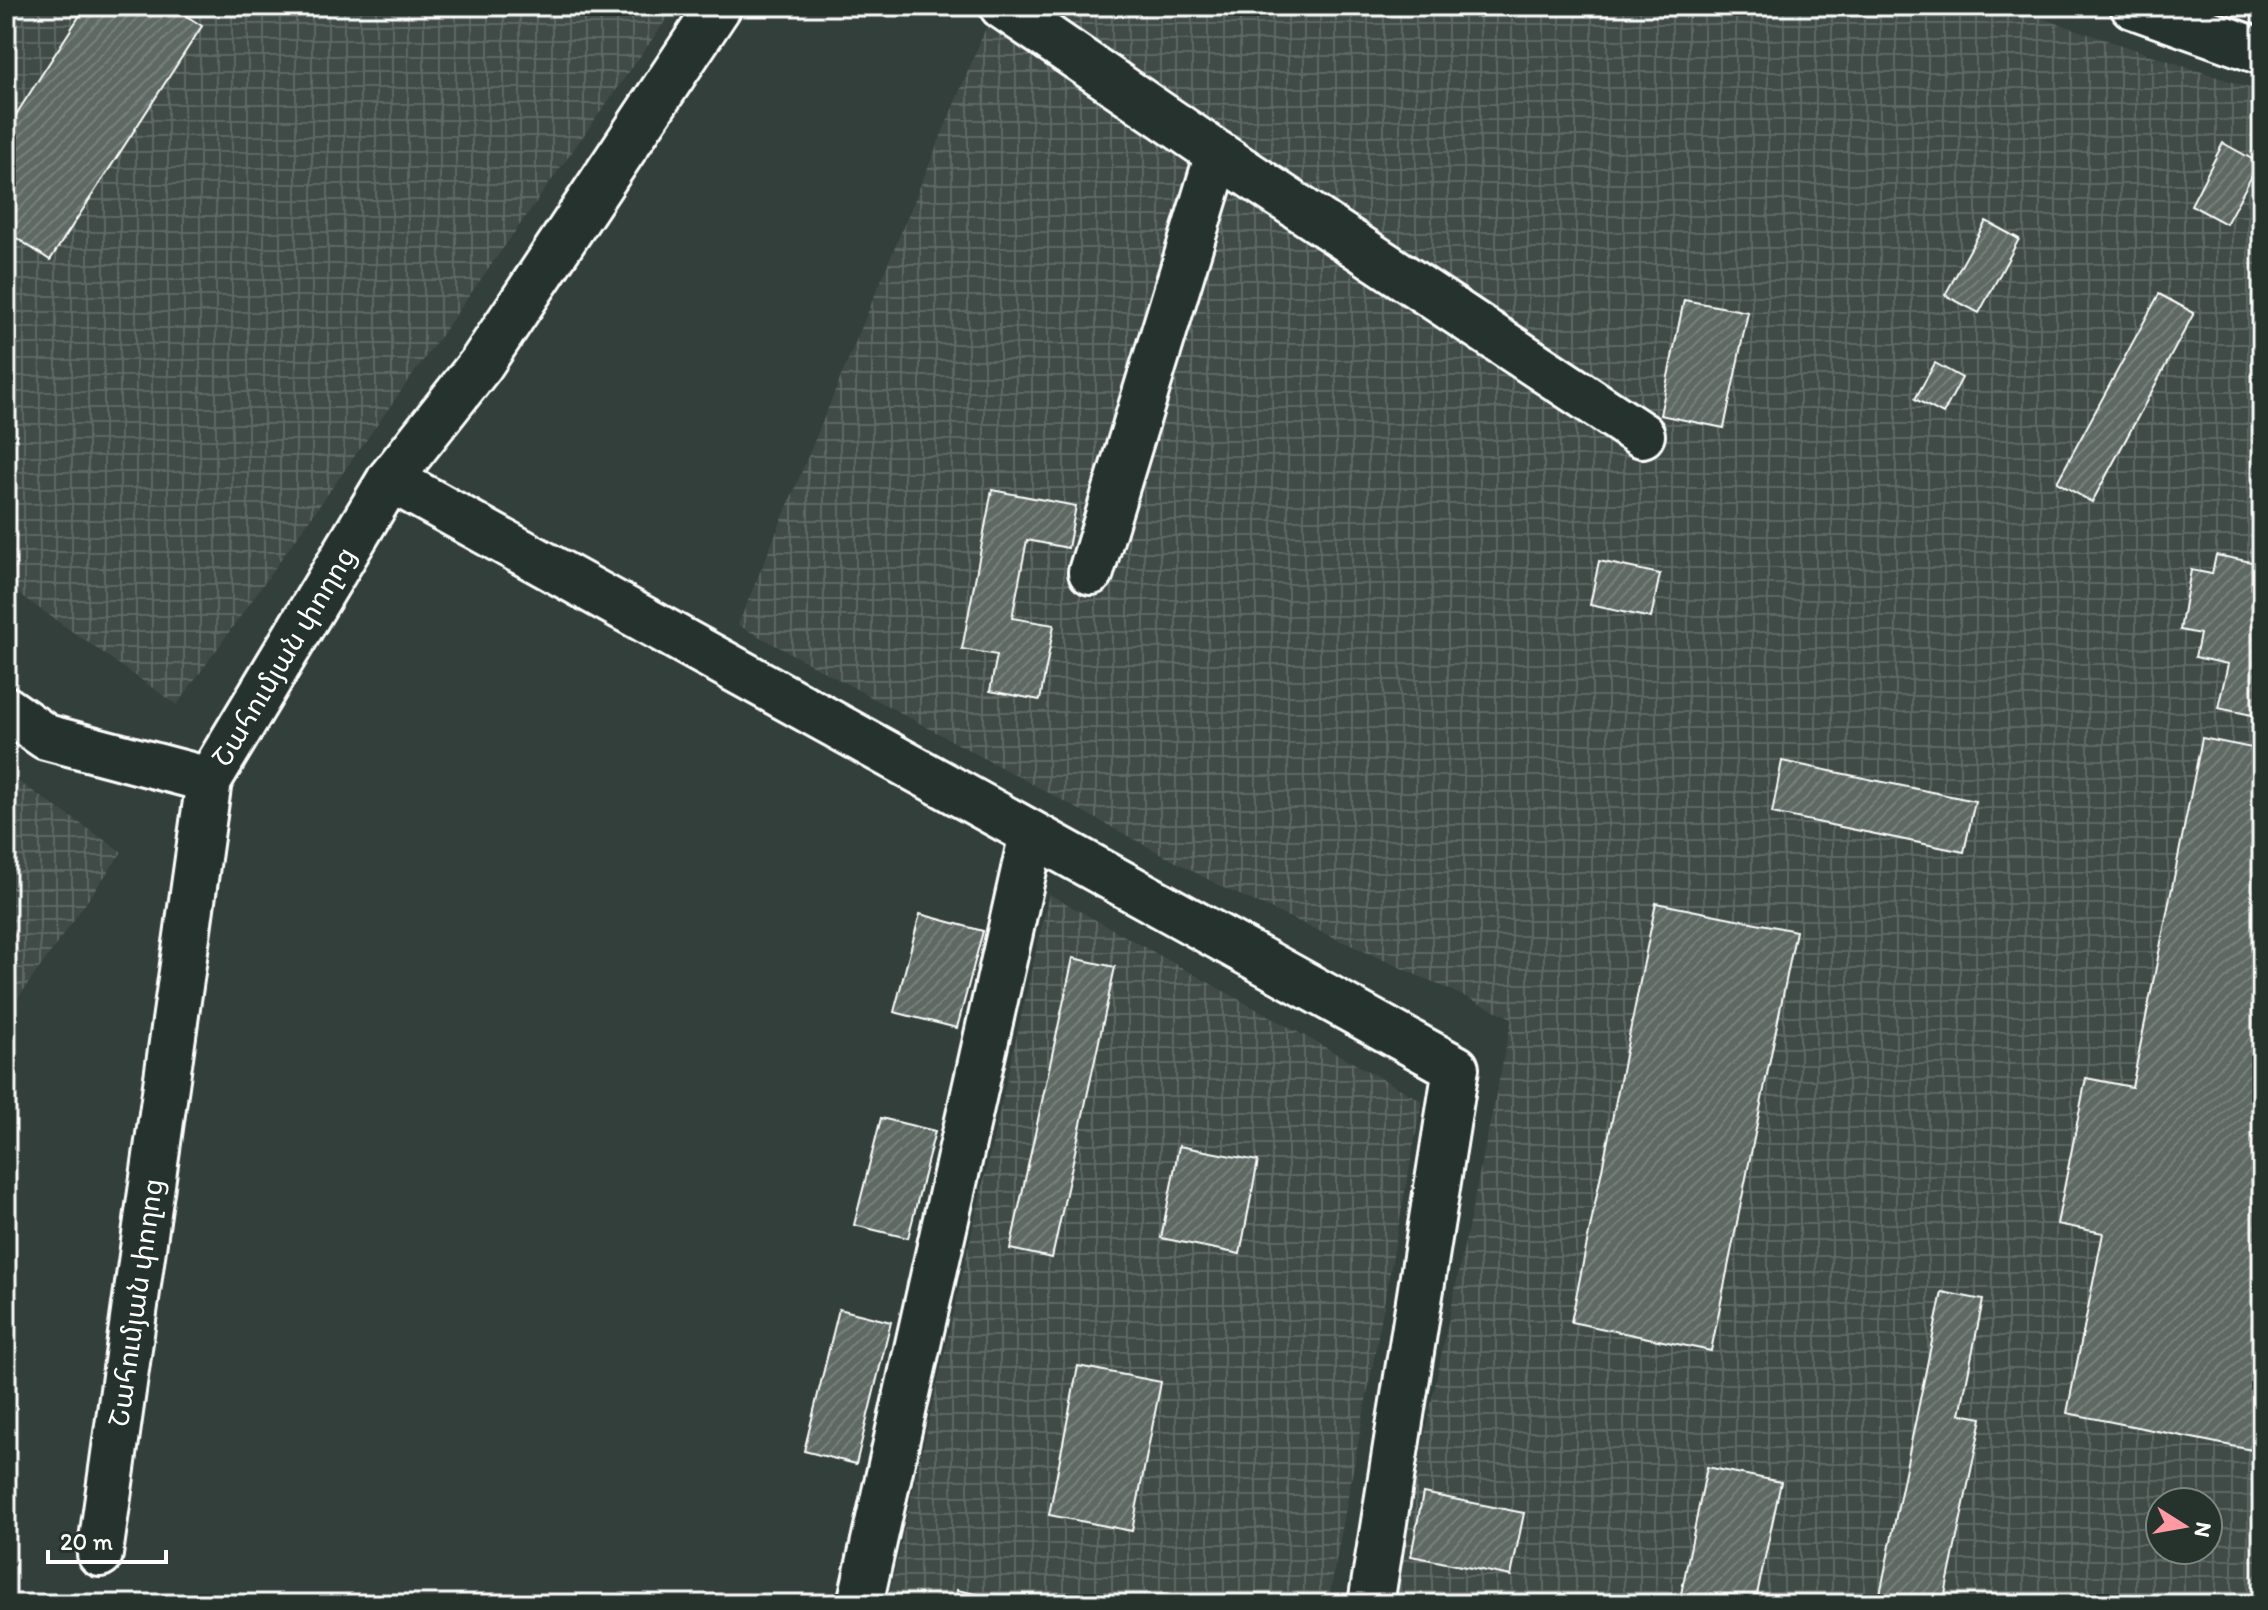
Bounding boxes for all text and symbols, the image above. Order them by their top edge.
street label: Շահումյան փողոց [204,540,363,772]
street label: Շահումյան փողոց [101,1176,170,1429]
north arrow [2144,1486,2224,1566]
scale bar [48,1514,166,1564]
text: N [2188,1520,2218,1540]
text: 20 m [60,1527,113,1556]

